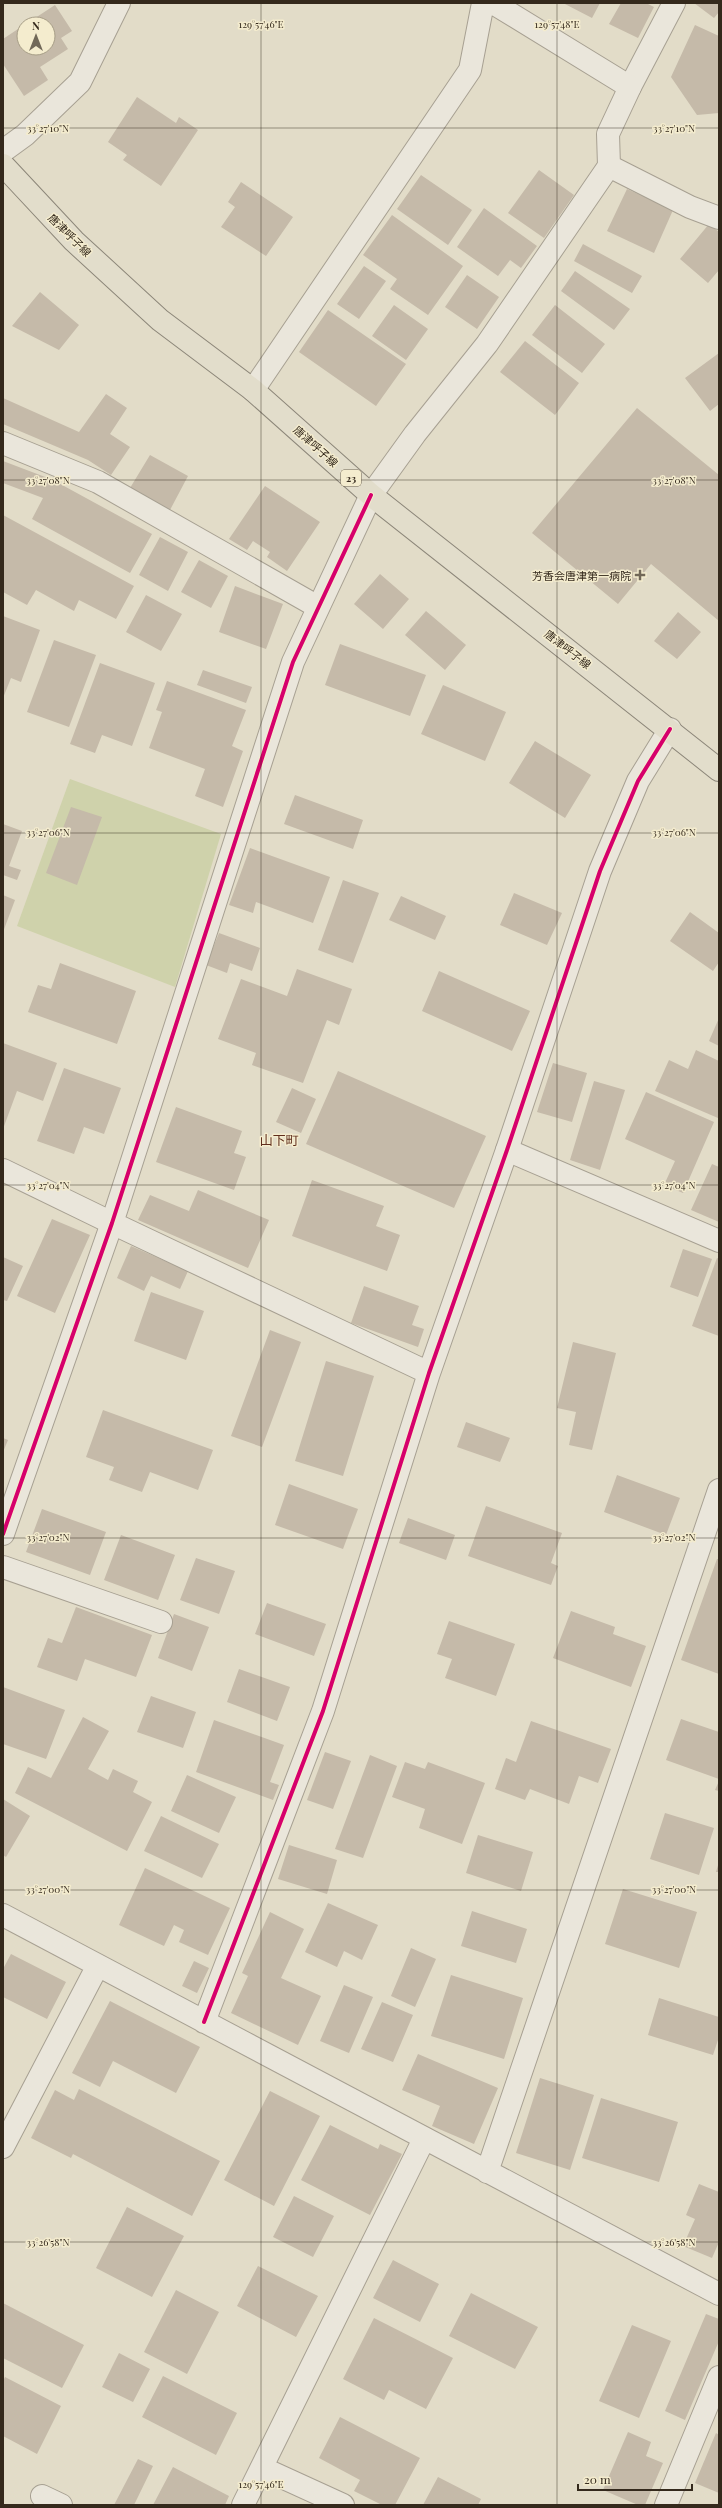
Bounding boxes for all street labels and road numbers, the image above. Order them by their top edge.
street label: 唐津呼子線 [45,210,95,260]
street label: 唐津呼子線 [291,422,341,470]
road number: 23 [341,470,361,486]
street label: 唐津呼子線 [542,626,594,672]

